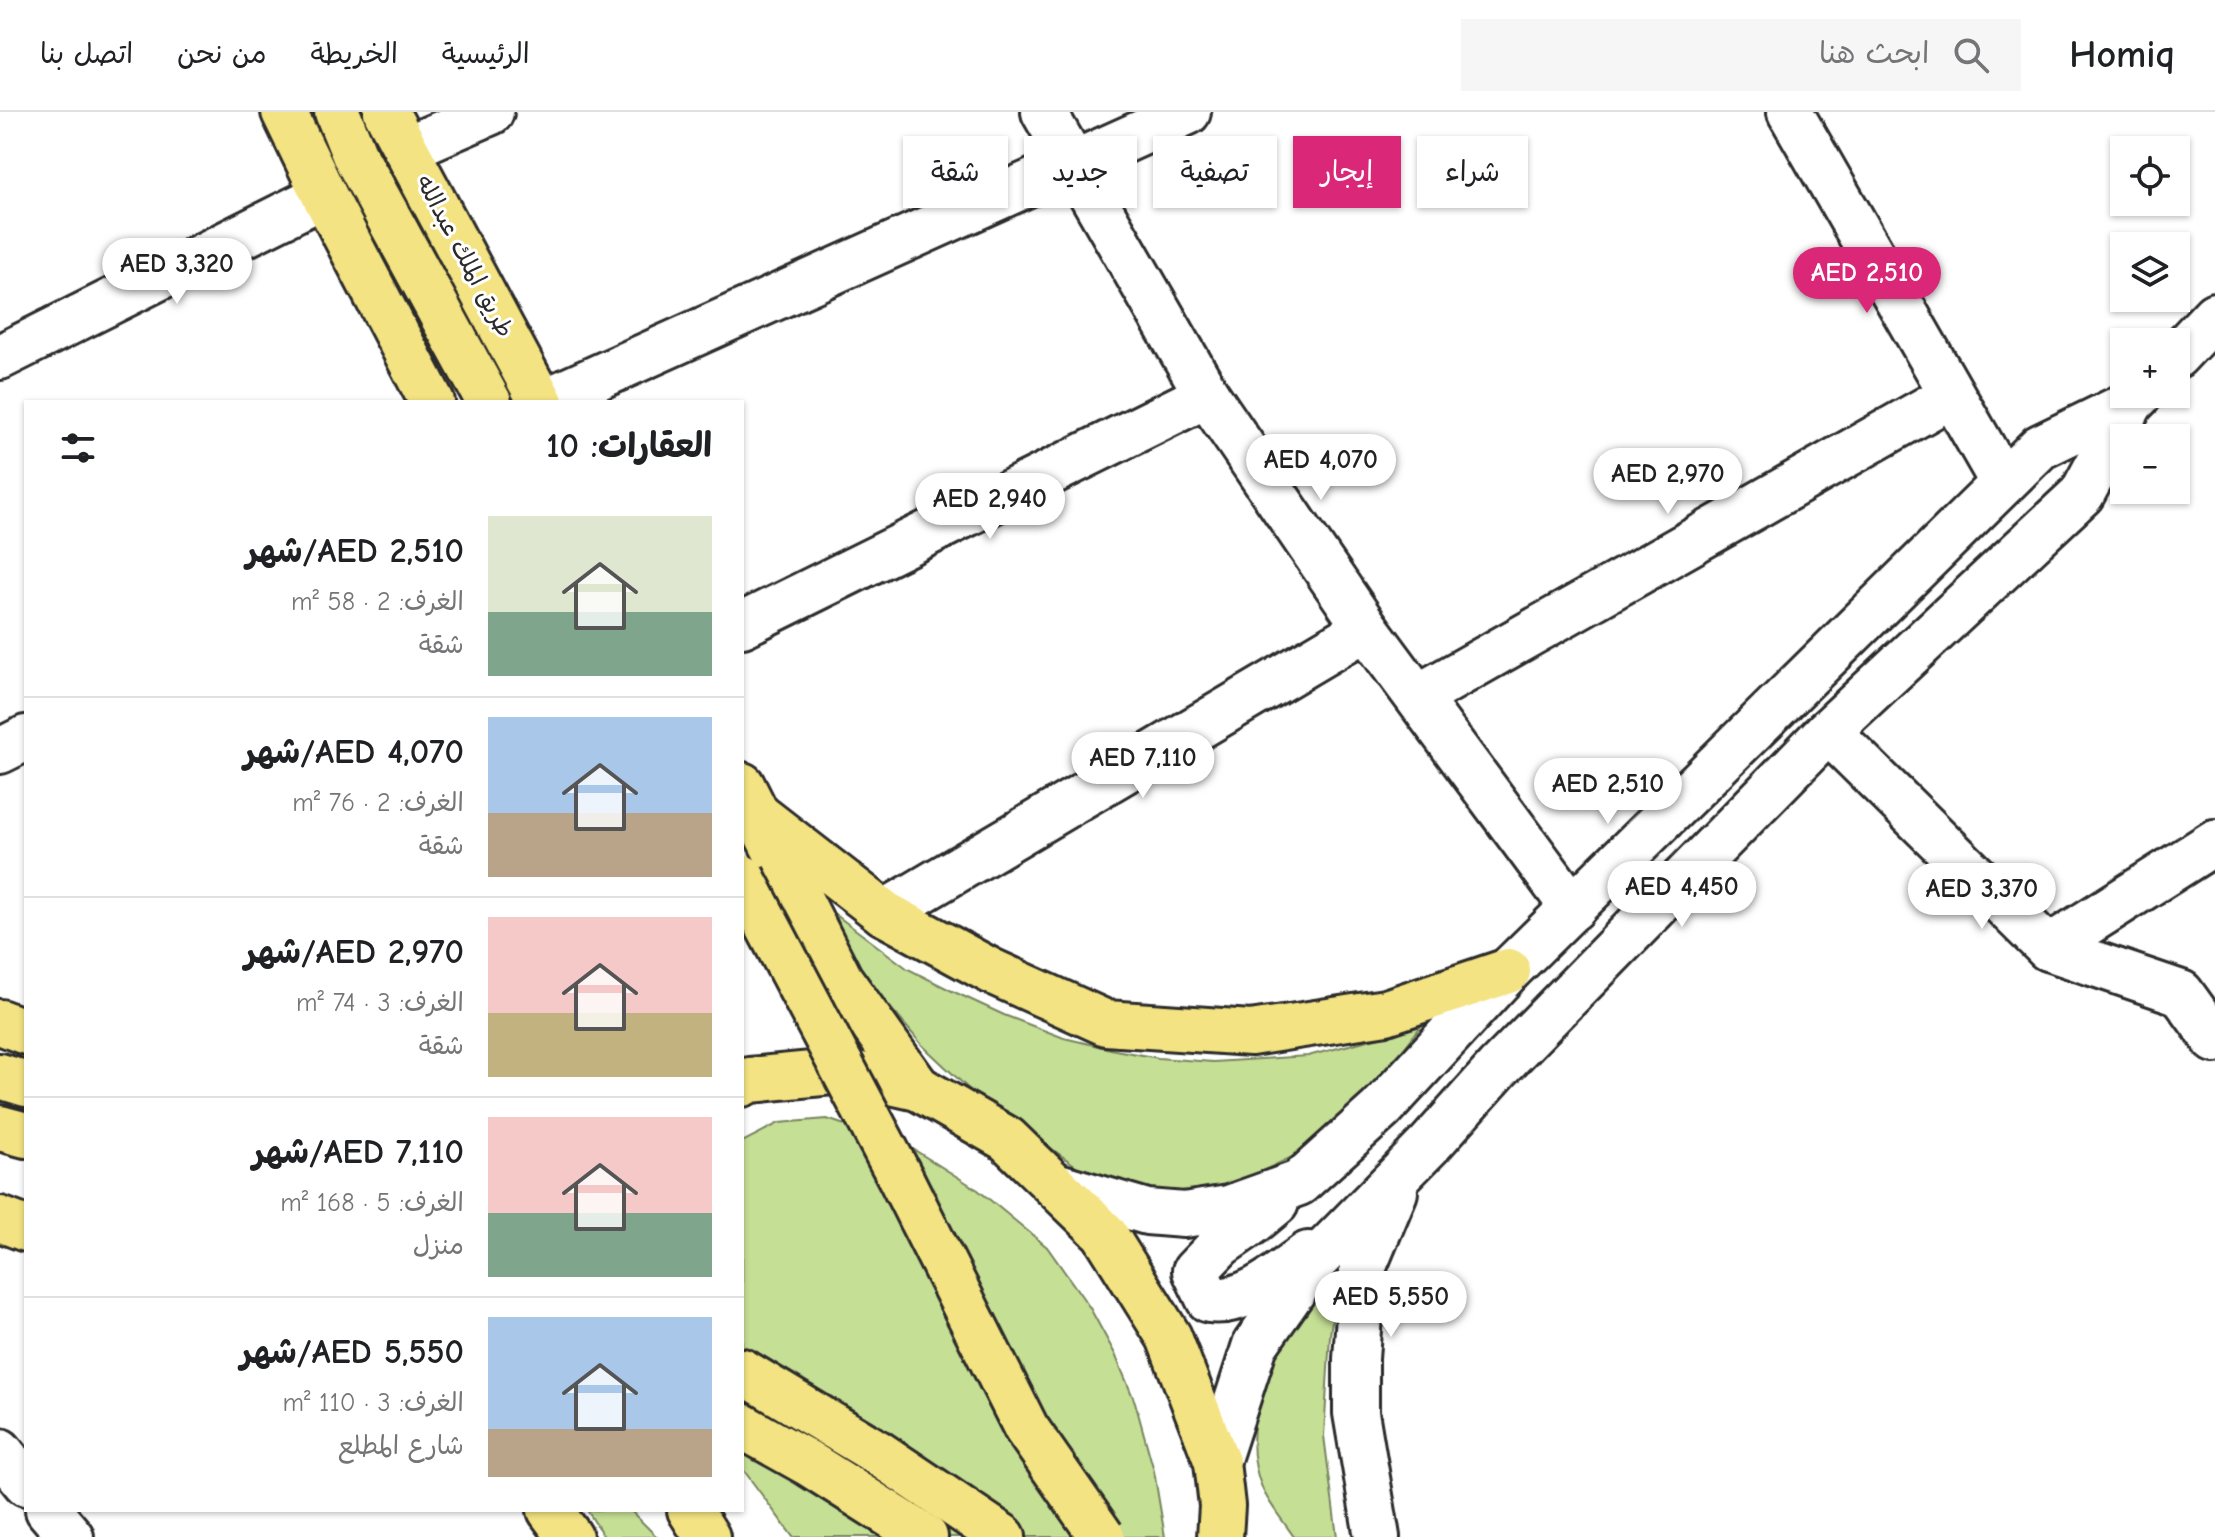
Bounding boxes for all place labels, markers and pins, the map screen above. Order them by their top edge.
pin: AED 3,320 [85,238,269,306]
pin: AED 2,510 [1775,247,1959,315]
pin: AED 4,070 [1229,434,1413,502]
pin: AED 2,970 [1576,448,1760,516]
pin: AED 2,940 [898,473,1082,541]
pin: AED 7,110 [1051,732,1235,800]
pin: AED 2,510 [1516,758,1700,826]
pin: AED 4,450 [1590,861,1774,929]
pin: AED 3,370 [1890,863,2074,931]
pin: AED 5,550 [1299,1271,1483,1339]

